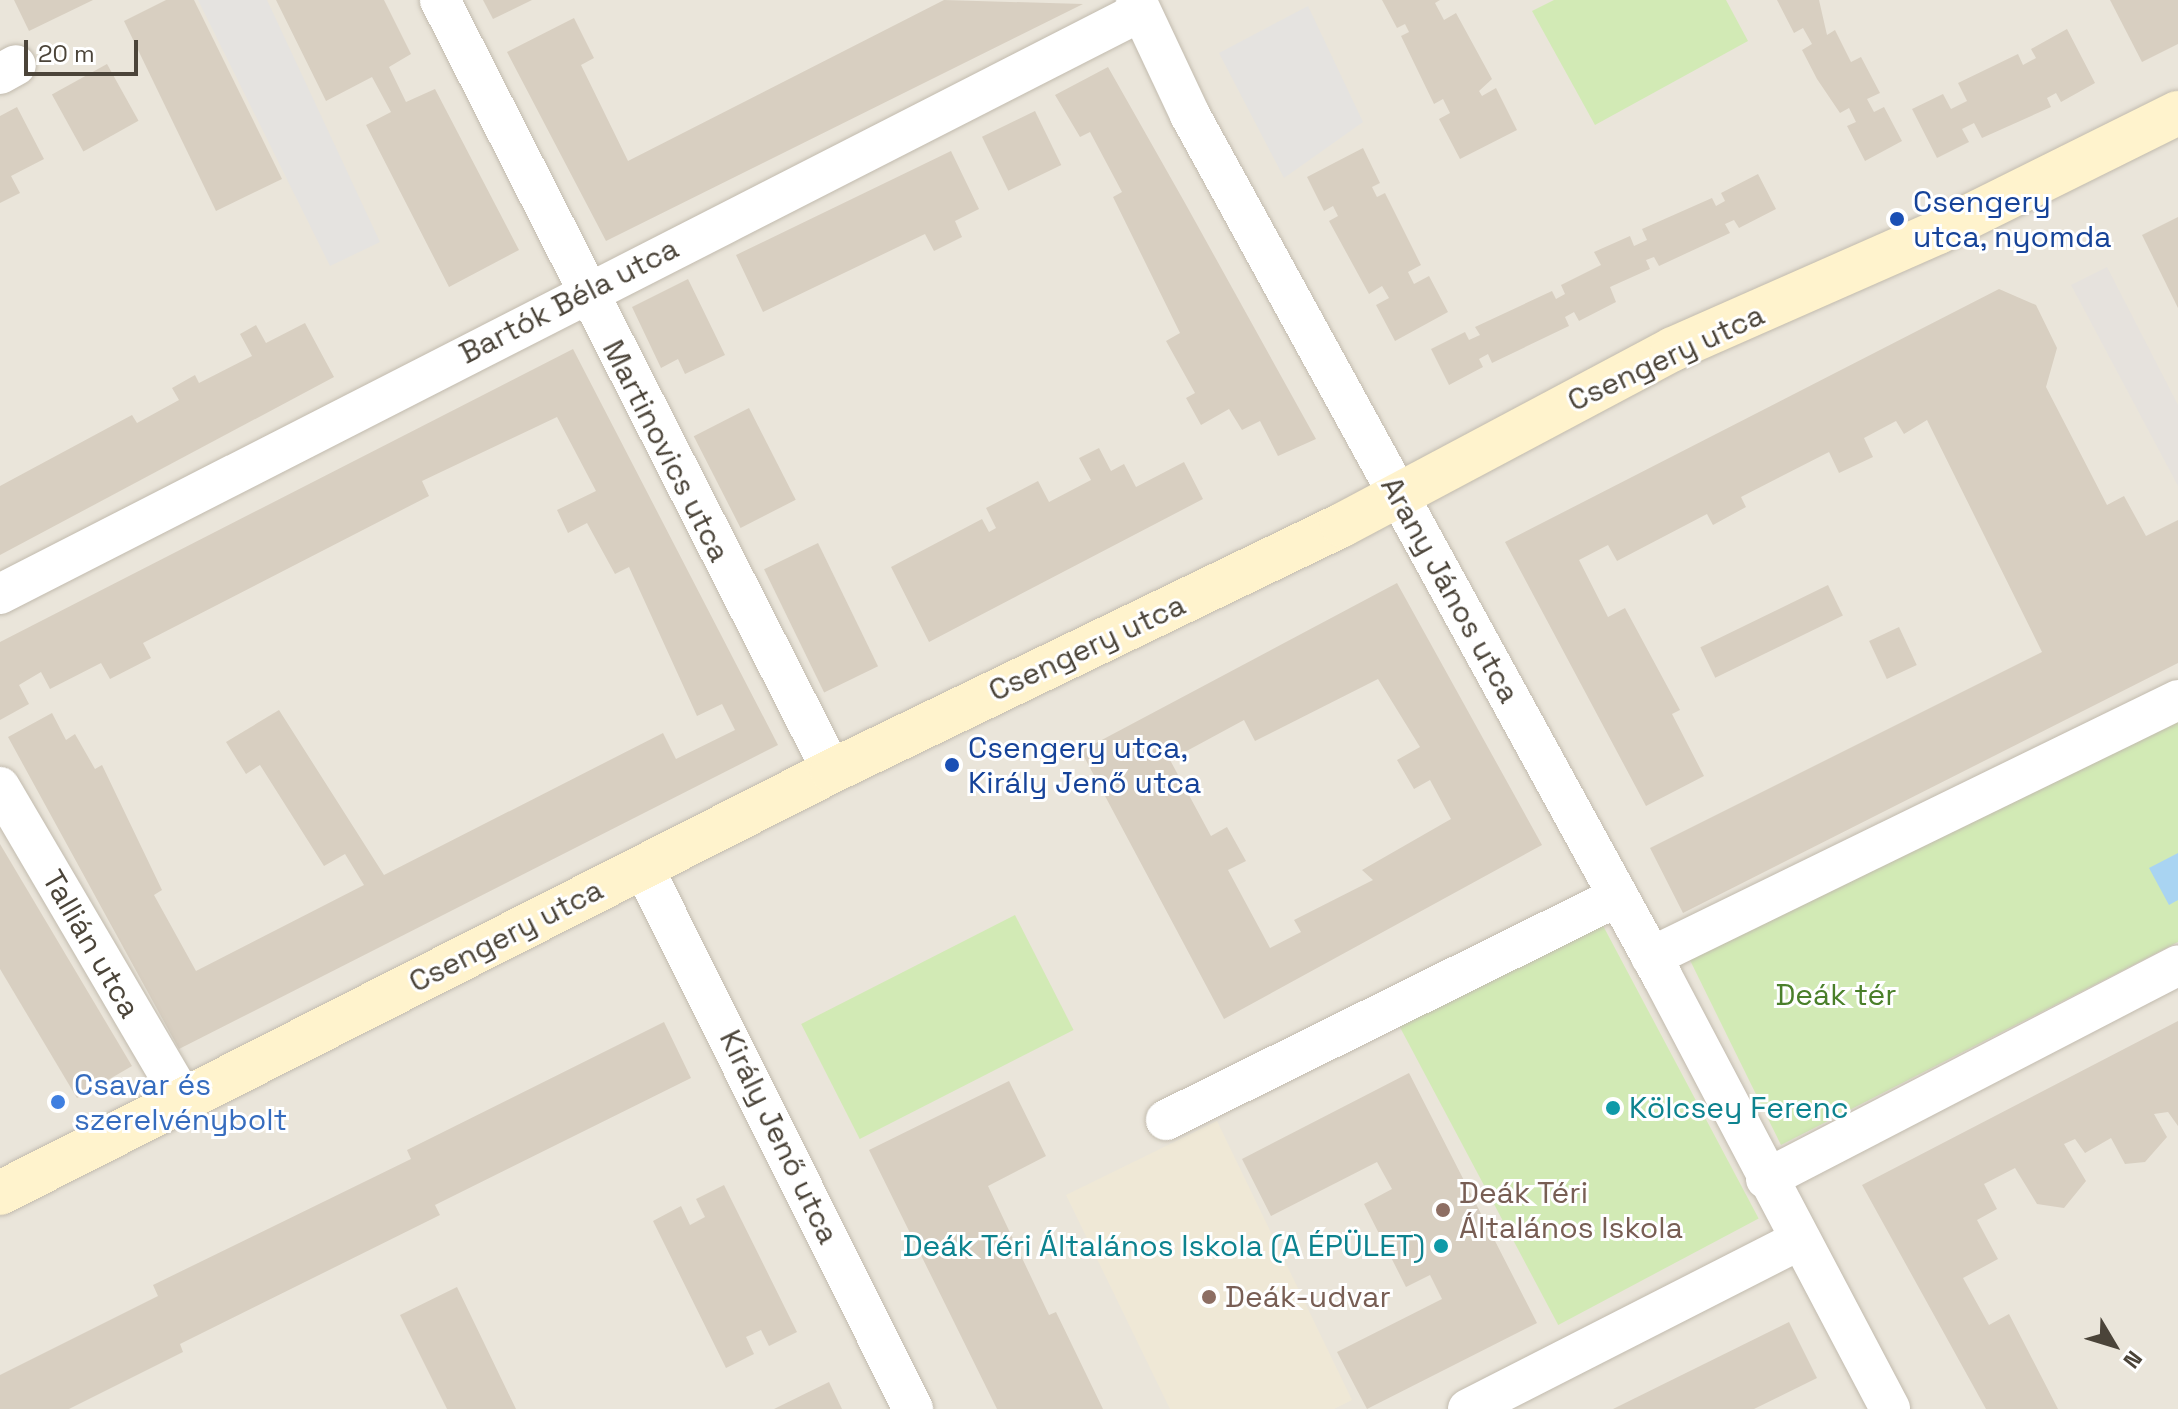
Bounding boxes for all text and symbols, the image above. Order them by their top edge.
scale bar [28,24,142,74]
text: 20 m [38,38,95,69]
place label: Csengery utca, nyomda [1913,184,2112,254]
marker: Csengery utca, nyomda [1888,210,1906,228]
street label: Bartók Béla utca [454,230,684,372]
street label: Csengery utca [1562,297,1770,419]
street label: Martinovics utca [595,334,737,568]
street label: Arany János utca [1373,471,1527,709]
street label: Csengery utca [983,587,1191,709]
place label: Csengery utca, Király Jenő utca [968,730,1201,800]
marker: Csengery utca, Király Jenő utca [943,756,961,774]
street label: Tallián utca [34,864,148,1024]
street label: Csengery utca [403,872,609,1000]
park label: Deák tér [1775,977,1897,1013]
street label: Király Jenő utca [712,1024,846,1250]
place label: Csavar és szerelvénybolt [74,1067,287,1138]
place label: Kölcsey Ferenc [1629,1090,1849,1126]
marker: Csavar és szerelvénybolt [49,1093,67,1111]
marker: Kölcsey Ferenc [1604,1099,1622,1117]
place label: Deák Téri Általános Iskola [1459,1175,1683,1246]
marker: Deák Téri Általános Iskola [1434,1201,1452,1219]
place label: Deák Téri Általános Iskola (A ÉPÜLET) [901,1228,1425,1264]
marker: Deák Téri Általános Iskola (A ÉPÜLET) [1432,1237,1450,1255]
place label: Deák-udvar [1225,1279,1391,1315]
marker: Deák-udvar [1200,1288,1218,1306]
north arrow [2074,1305,2154,1385]
text: N [2117,1345,2148,1374]

